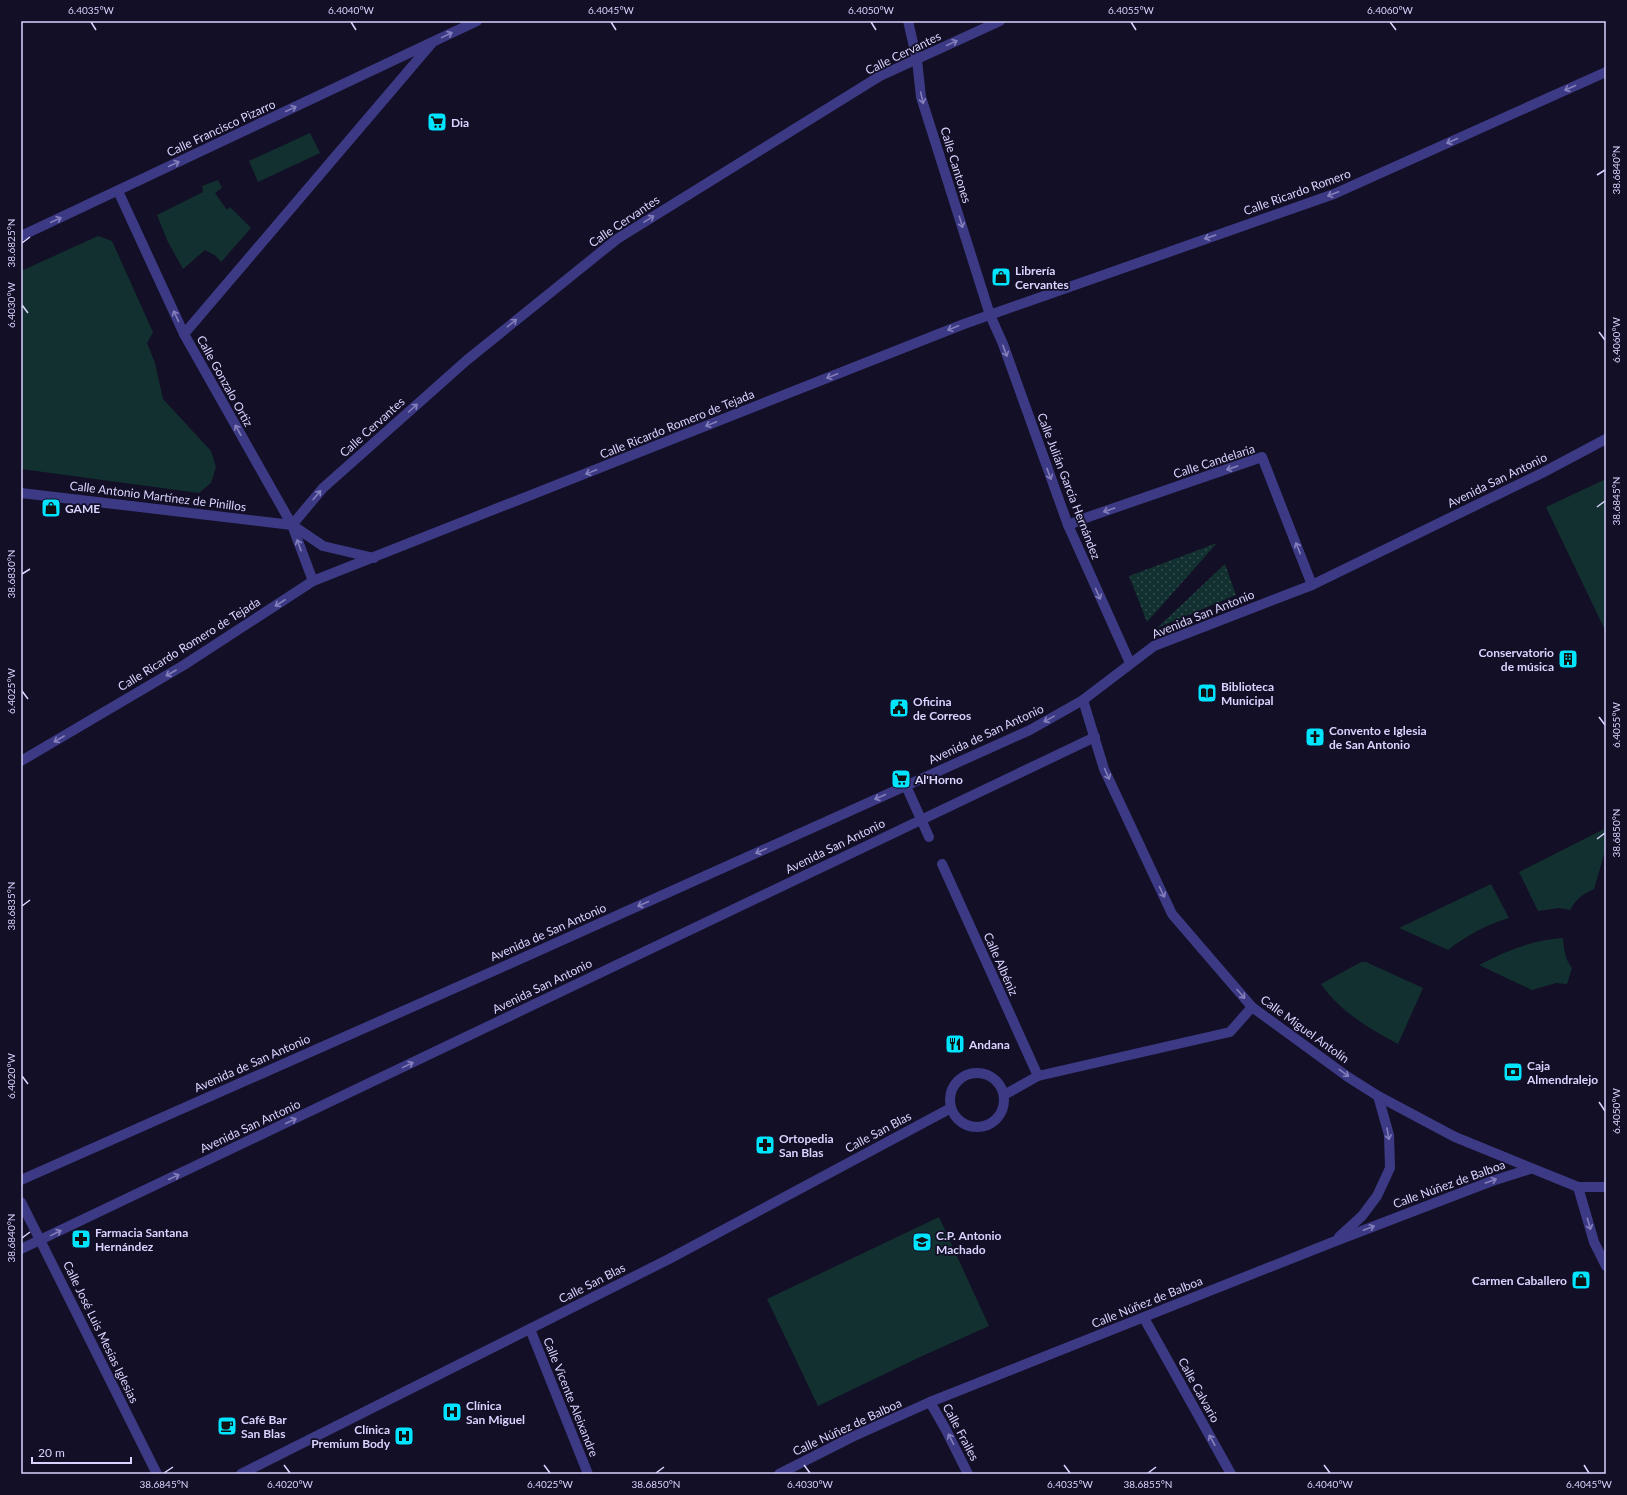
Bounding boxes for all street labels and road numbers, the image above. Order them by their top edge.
street label: Calle Cervantes [863,28,943,78]
street label: Calle Francisco Pizarro [164,96,278,160]
street label: Calle Cantones [937,125,975,205]
street label: Calle Ricardo Romero [1241,166,1353,218]
street label: Calle Cervantes [586,192,662,250]
street label: Calle Gonzalo Ortiz [194,333,257,430]
street label: Calle Ricardo Romero de Tejada [598,386,756,462]
street label: Calle Cervantes [336,394,408,460]
street label: Calle Julián García Hernández [1034,411,1104,562]
street label: Calle Candelaria [1171,441,1257,481]
street label: Avenida San Antonio [1445,449,1550,511]
street label: Calle Antonio Martínez de Pinillos [69,478,247,514]
street label: Avenida San Antonio [1150,587,1257,641]
street label: Calle Ricardo Romero de Tejada [115,594,263,694]
street label: Avenida de San Antonio [926,701,1046,767]
street label: Avenida San Antonio [783,815,888,877]
street label: Avenida de San Antonio [488,900,609,964]
street label: Calle Albéniz [980,930,1022,998]
street label: Avenida San Antonio [490,955,595,1017]
street label: Calle Miguel Antolín [1258,992,1352,1066]
street label: Avenida de San Antonio [192,1031,313,1095]
street label: Avenida San Antonio [197,1096,303,1156]
street label: Calle San Blas [842,1108,914,1156]
street label: Calle Núñez de Balboa [1391,1157,1507,1211]
street label: Calle José Luis Mesías Iglesias [60,1259,142,1405]
street label: Calle San Blas [556,1260,628,1306]
street label: Calle Núñez de Balboa [1089,1273,1205,1331]
street label: Calle Vicente Aleixandre [540,1335,602,1459]
street label: Calle Calvario [1175,1355,1223,1425]
street label: Calle Núñez de Balboa [790,1395,904,1459]
street label: Calle Frailes [940,1401,982,1463]

